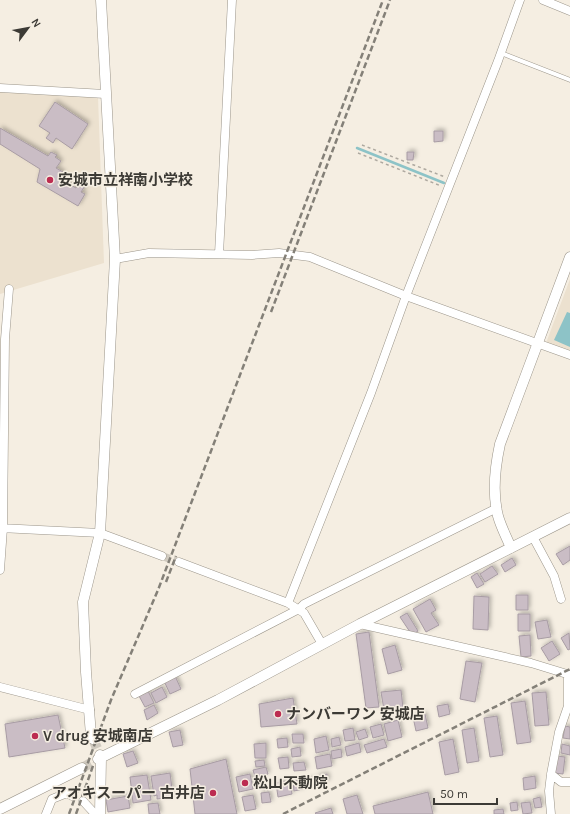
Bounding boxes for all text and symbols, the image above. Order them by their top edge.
north arrow [8,8,48,48]
text: N [28,16,44,30]
place label: 安城市立祥南小学校 [58,171,193,189]
marker: 安城市立祥南小学校 [45,175,55,185]
place label: ナンバーワン 安城店 [286,705,425,723]
marker: ナンバーワン 安城店 [273,709,283,719]
place label: V drug 安城南店 [43,727,153,745]
marker: V drug 安城南店 [30,731,40,741]
place label: 松山不動院 [253,774,328,792]
marker: 松山不動院 [240,778,250,788]
scale bar [434,780,497,806]
place label: アオキスーパー 古井店 [52,784,205,802]
text: 50 m [440,787,468,801]
marker: アオキスーパー 古井店 [208,788,218,798]

